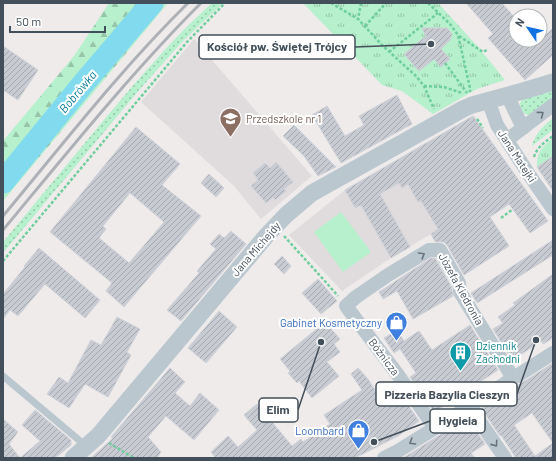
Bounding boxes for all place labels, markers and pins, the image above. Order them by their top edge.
callout: Kościół pw. Świętej Trójcy [199,35,355,59]
school or university icon: Przedszkole nr 1 [218,106,244,139]
place label: Przedszkole nr 1 [246,112,321,125]
shop icon: Gabinet Kosmetyczny [384,310,410,343]
place label: Gabinet Kosmetyczny [280,316,382,329]
building icon: Dziennik Zachodni [448,339,474,372]
place label: Dziennik Zachodni [476,339,520,365]
callout: Pizzeria Bazylia Cieszyn [376,382,517,406]
callout: Elim [259,398,298,422]
callout: Hygieia [430,409,485,433]
shop icon: Loombard [346,418,372,451]
place label: Loombard [295,424,344,437]

